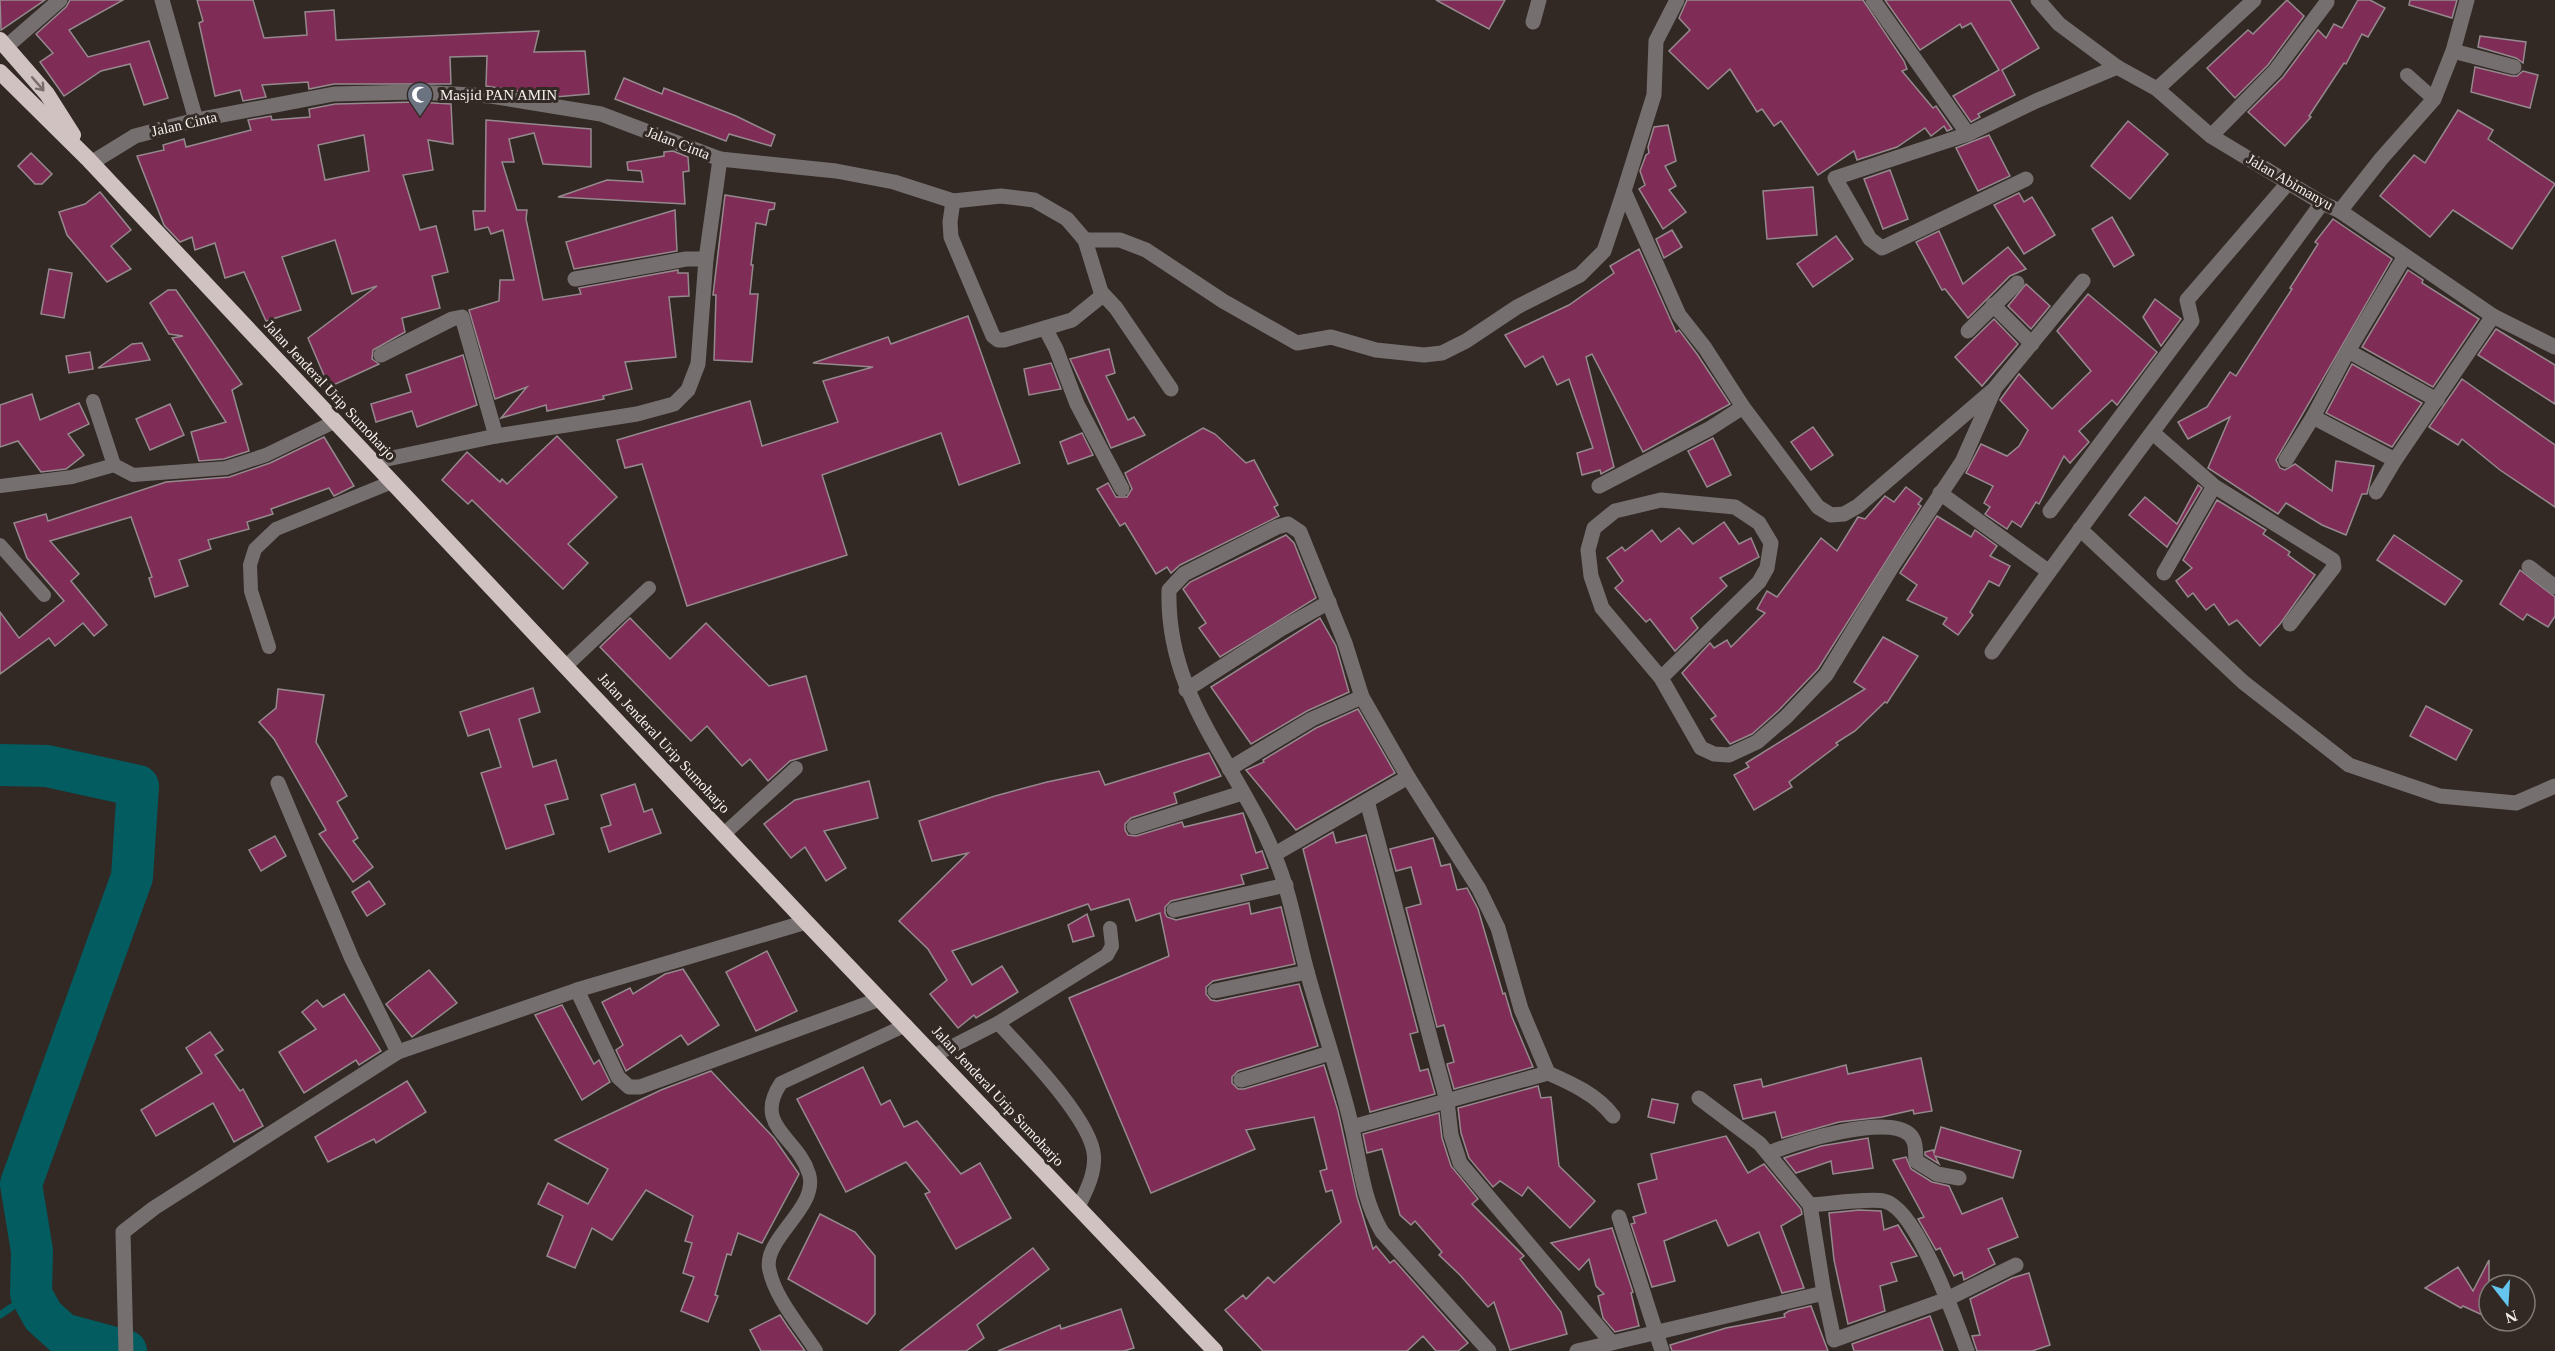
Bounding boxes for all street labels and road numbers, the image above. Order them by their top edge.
street label: Jalan Cinta [150,109,219,139]
street label: Jalan Cinta [644,124,712,163]
street label: Jalan Abimanyu [2244,151,2336,213]
street label: Jalan Jenderal Urip Sumoharjo [261,317,399,463]
street label: Jalan Jenderal Urip Sumoharjo [595,670,733,816]
street label: Jalan Jenderal Urip Sumoharjo [929,1023,1067,1169]

